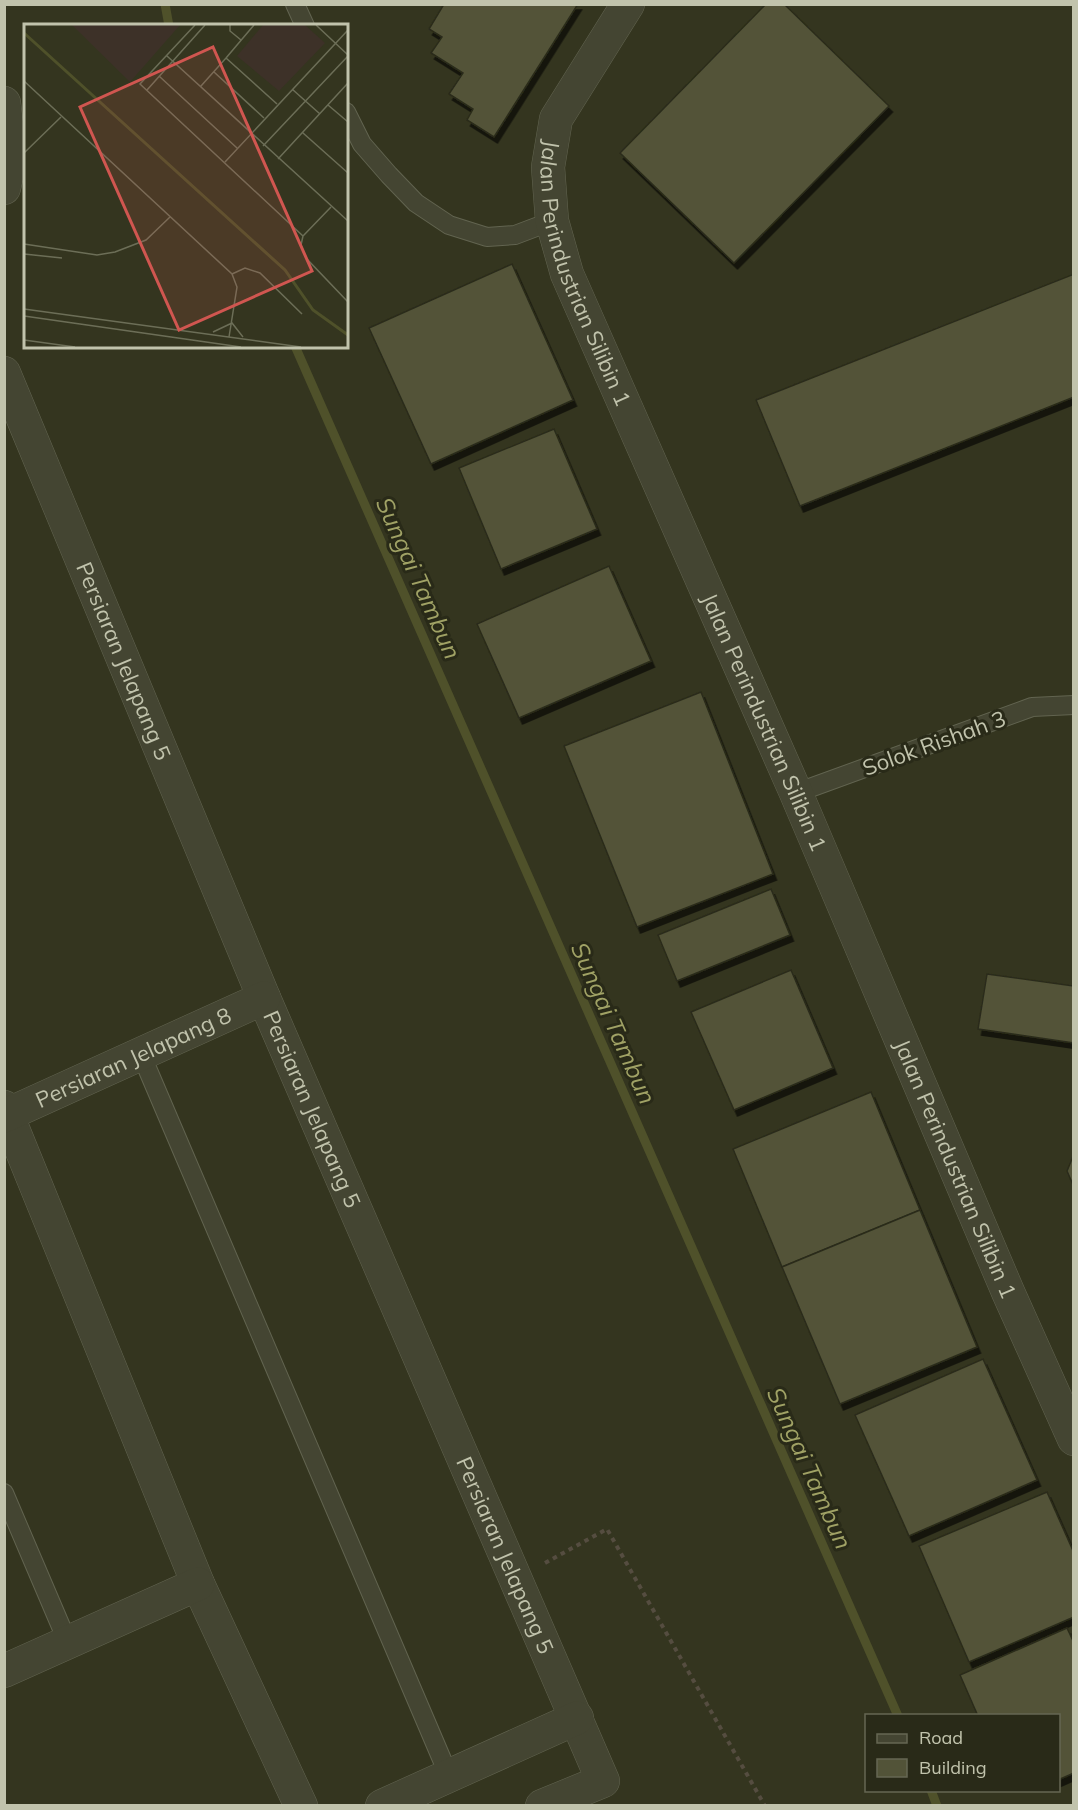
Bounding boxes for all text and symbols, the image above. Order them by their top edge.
inset map [24,24,348,348]
street label: Jalan Perindustrian Silibin 1 [534,138,637,410]
water label: Sungai Tambun [370,492,468,664]
street label: Persiaran Jelapang 5 [70,558,177,764]
street label: Jalan Perindustrian Silibin 1 [695,589,833,855]
street label: Solok Rishah 3 [859,704,1009,782]
water label: Sungai Tambun [565,937,663,1109]
street label: Persiaran Jelapang 8 [31,1001,236,1114]
street label: Persiaran Jelapang 5 [257,1006,367,1212]
street label: Jalan Perindustrian Silibin 1 [888,1035,1023,1302]
water label: Sungai Tambun [761,1382,859,1554]
street label: Persiaran Jelapang 5 [450,1452,560,1658]
legend [865,1714,1060,1792]
text: Road [919,1726,963,1749]
text: Building [919,1756,987,1779]

